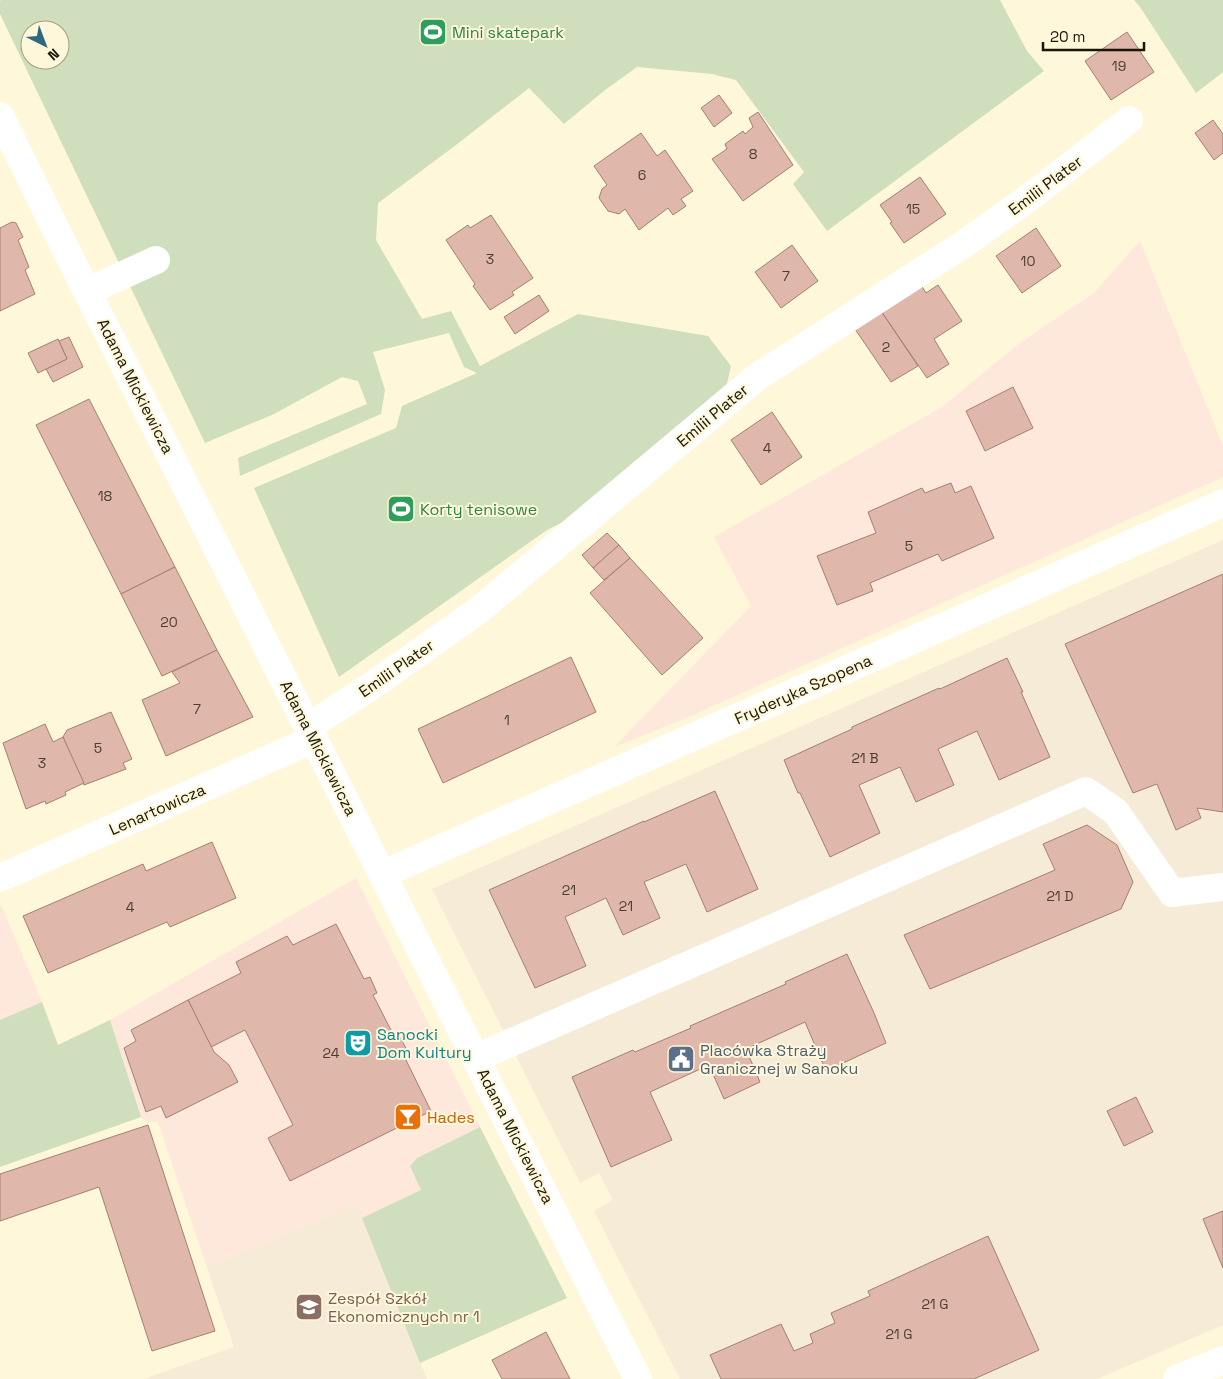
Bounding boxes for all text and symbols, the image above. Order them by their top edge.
sports icon: Mini skatepark [418,17,448,47]
north arrow [20,20,70,70]
scale bar [1043,20,1144,52]
place label: Mini skatepark [452,22,564,43]
text: 20 m [1050,27,1085,46]
text: N [44,45,63,64]
house number: 19 [1112,57,1126,75]
house number: 8 [749,145,758,163]
street label: Emilii Plater [1004,151,1087,220]
house number: 6 [638,166,646,184]
house number: 15 [906,200,920,218]
house number: 3 [486,250,494,268]
house number: 10 [1021,252,1035,270]
house number: 7 [782,267,790,285]
street label: Adama Mickiewicza [92,315,179,458]
house number: 2 [882,338,890,356]
street label: Emilii Plater [672,379,753,452]
house number: 4 [763,439,772,457]
house number: 18 [98,487,113,505]
sports icon: Korty tenisowe [386,494,416,524]
place label: Korty tenisowe [420,499,537,520]
house number: 5 [905,537,913,555]
house number: 20 [160,613,178,631]
street label: Emilii Plater [354,635,438,702]
street label: Fryderyka Szopena [731,650,875,729]
street label: Adama Mickiewicza [275,677,362,820]
house number: 7 [193,700,201,718]
house number: 1 [504,711,510,729]
house number: 5 [94,739,102,757]
house number: 21 B [851,749,879,767]
house number: 3 [38,754,46,772]
street label: Lenartowicza [106,779,209,840]
house number: 21 [562,881,576,899]
house number: 21 D [1046,887,1074,905]
house number: 21 [619,897,633,915]
house number: 4 [126,898,135,916]
place label: Sanocki Dom Kultury [377,1024,472,1063]
theatre icon: Sanocki Dom Kultury [343,1028,373,1058]
place label: Placówka Straży Granicznej w Sanoku [700,1040,858,1079]
house number: 24 [323,1044,340,1062]
public building icon: Placówka Straży Granicznej w Sanoku [666,1044,696,1074]
street label: Adama Mickiewicza [472,1065,559,1208]
bar icon: Hades [393,1102,423,1132]
place label: Hades [427,1107,475,1128]
place label: Zespół Szkół Ekonomicznych nr 1 [328,1288,480,1327]
school or university icon: Zespół Szkół Ekonomicznych nr 1 [294,1292,324,1322]
house number: 21 G [921,1295,949,1313]
house number: 21 G [885,1325,913,1343]

